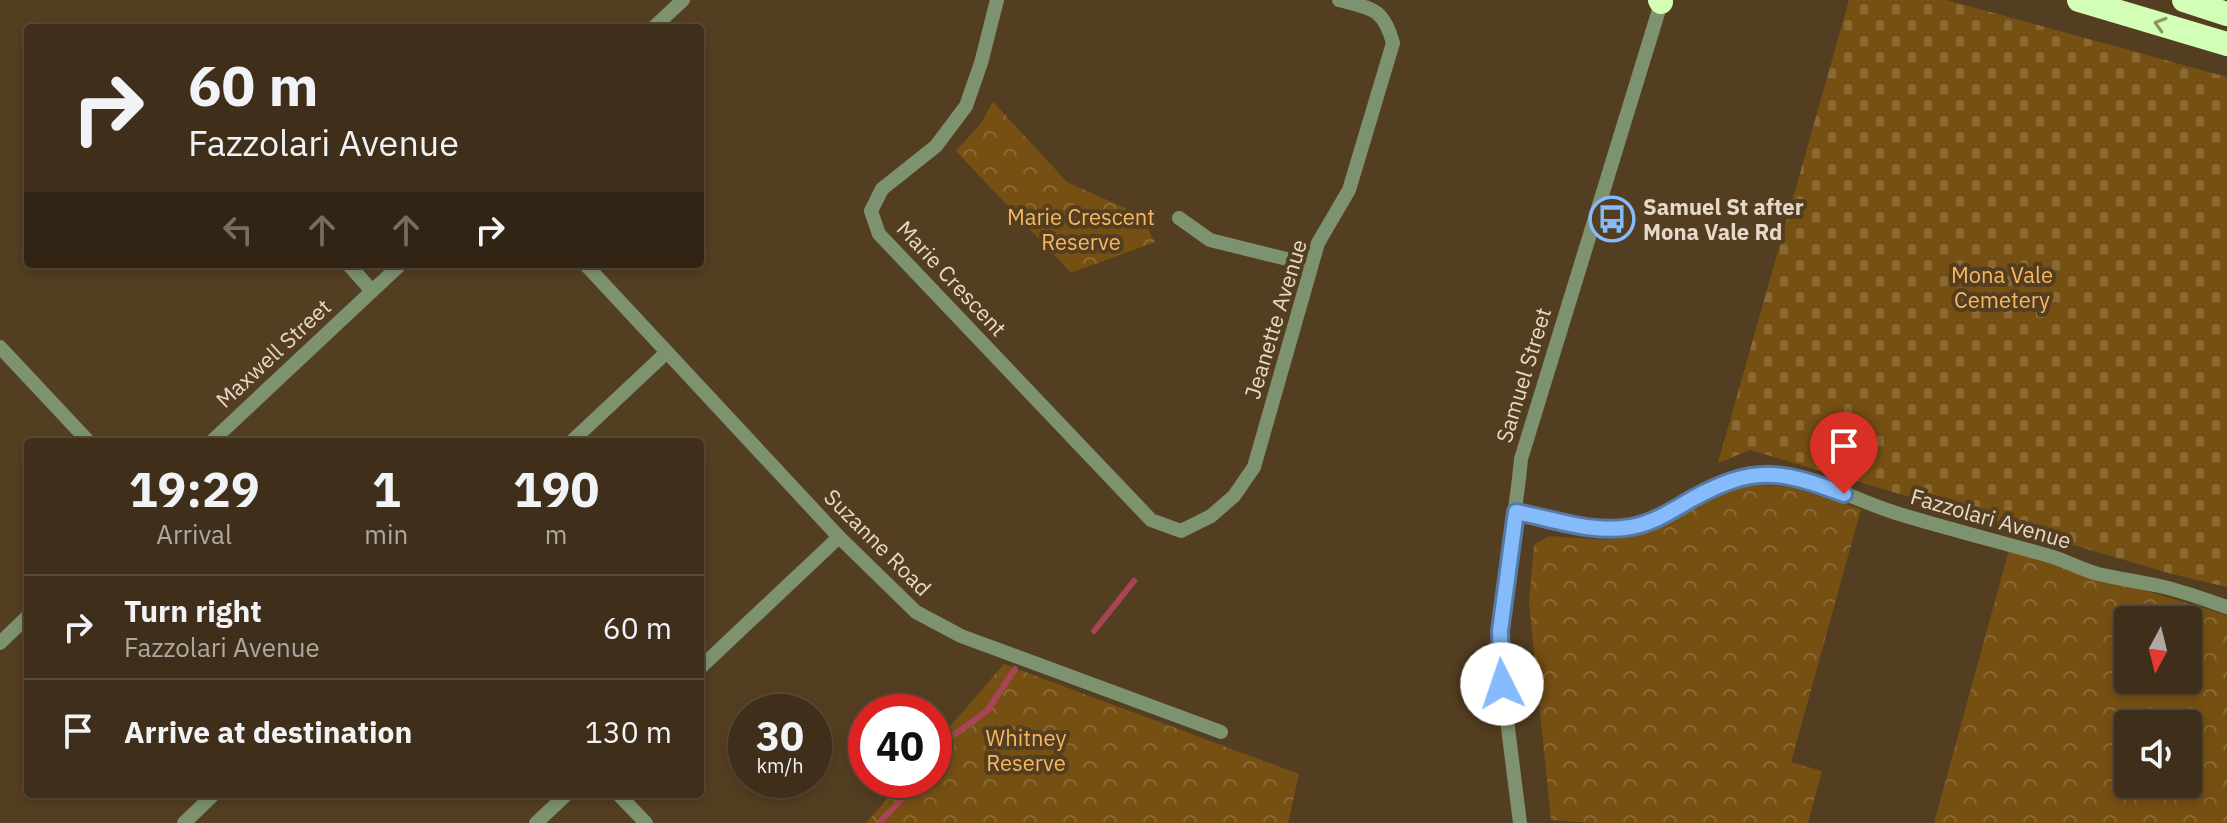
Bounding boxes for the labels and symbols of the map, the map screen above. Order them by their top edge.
one-way arrow [2154,17,2167,33]
place label: Samuel St after Mona Vale Rd [1643,192,1804,246]
bus stop icon: Samuel St after Mona Vale Rd [1588,195,1636,243]
park label: Marie Crescent Reserve [1007,202,1155,256]
street label: Marie Crescent [891,214,1013,342]
street label: Jeanette Avenue [1237,236,1313,402]
park label: Mona Vale Cemetery [1951,260,2053,314]
street label: Maxwell Street [209,292,337,414]
street label: Samuel Street [1489,304,1557,446]
pin [1810,412,1878,494]
street label: Fazzolari Avenue [1907,481,2075,555]
street label: Suzanne Road [818,482,938,602]
north arrow [2114,606,2202,694]
position arrow [1460,642,1544,726]
speed limit sign: 40 [848,694,952,798]
park label: Whitney Reserve [986,723,1066,777]

